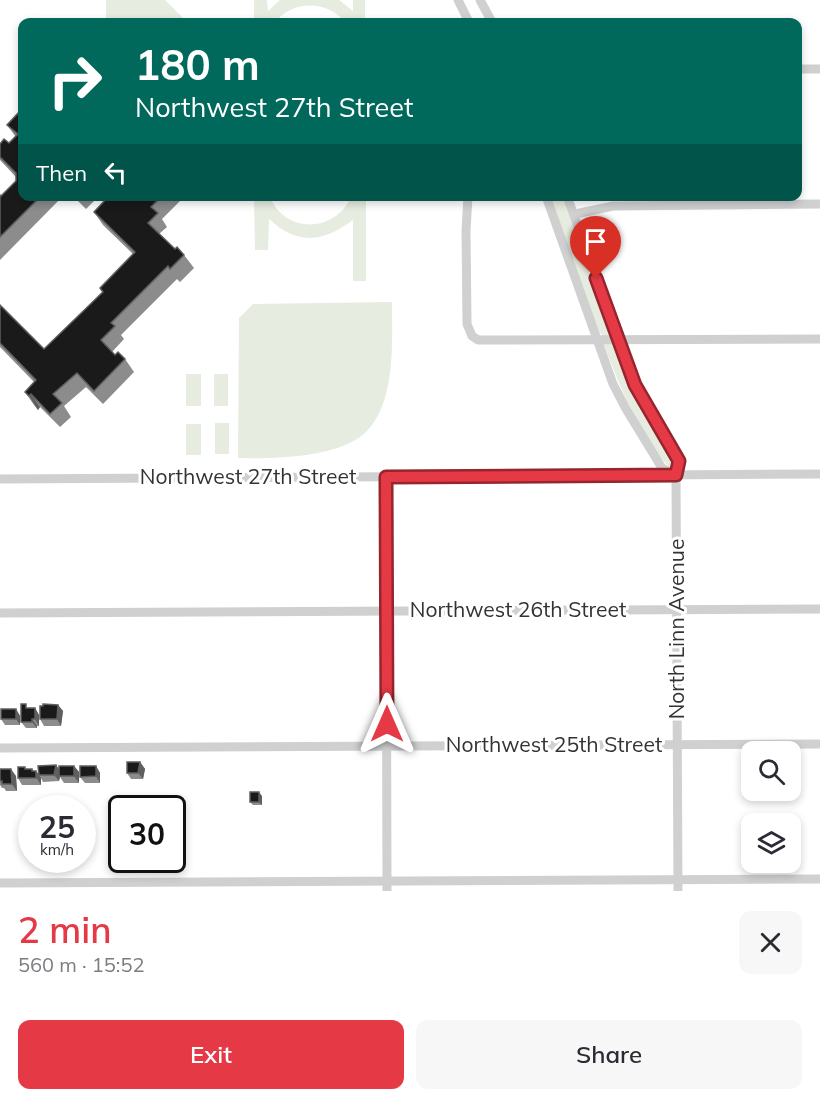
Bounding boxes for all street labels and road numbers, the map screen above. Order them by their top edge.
street label: Northwest 27th Street [140,463,356,489]
street label: North Linn Avenue [663,539,689,719]
street label: Northwest 26th Street [410,596,626,622]
street label: Northwest 25th Street [446,731,662,757]

